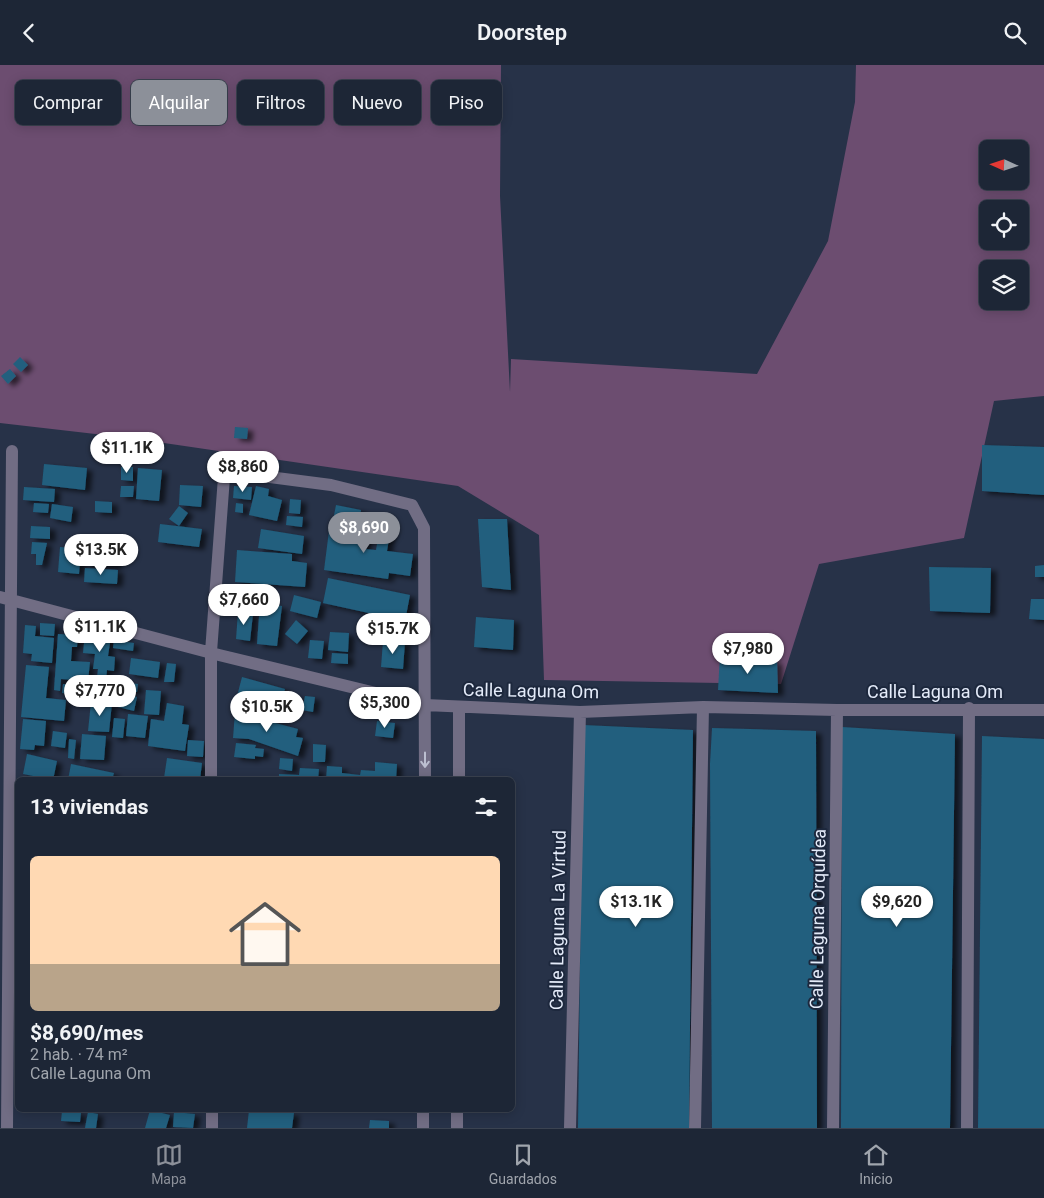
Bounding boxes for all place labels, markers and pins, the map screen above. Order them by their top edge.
pin: $11.1K [86,431,168,474]
pin: $8,860 [202,451,284,493]
pin: $8,690 [323,511,405,554]
pin: $13.5K [60,533,142,576]
pin: $7,660 [203,583,285,626]
pin: $11.1K [59,611,141,653]
pin: $15.7K [352,613,434,655]
pin: $7,980 [707,633,789,675]
pin: $7,770 [59,675,141,717]
pin: $5,300 [344,687,426,729]
pin: $10.5K [226,691,308,733]
pin: $13.1K [595,885,677,928]
pin: $9,620 [856,885,938,928]

